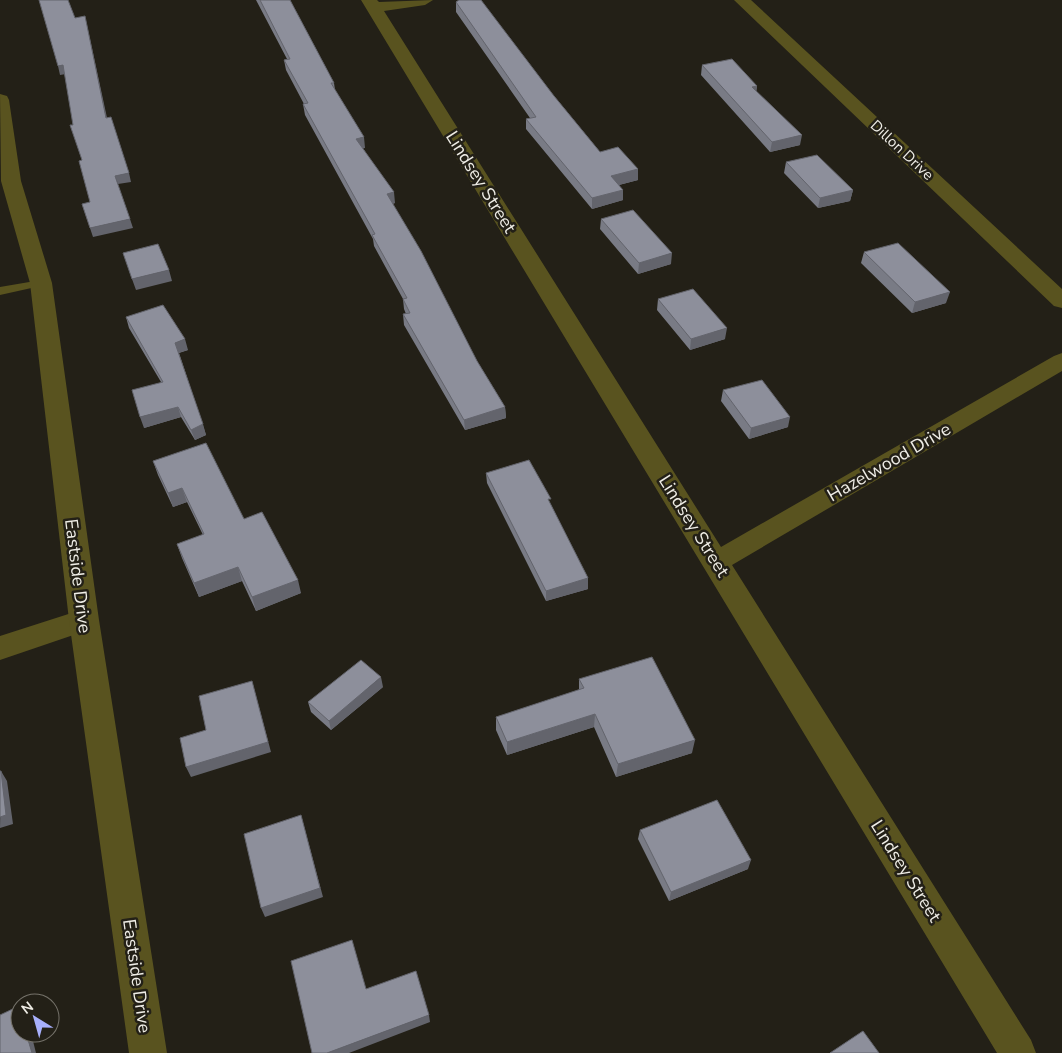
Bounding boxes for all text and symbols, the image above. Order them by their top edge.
street label: Dillon Drive [866,116,938,185]
street label: Lindsey Street [440,127,522,238]
street label: Hazelwood Drive [823,417,955,507]
street label: Lindsey Street [653,471,735,582]
street label: Eastside Drive [59,517,97,635]
street label: Lindsey Street [865,816,947,927]
street label: Eastside Drive [117,917,157,1035]
north arrow [10,993,60,1043]
text: N [18,997,37,1019]

